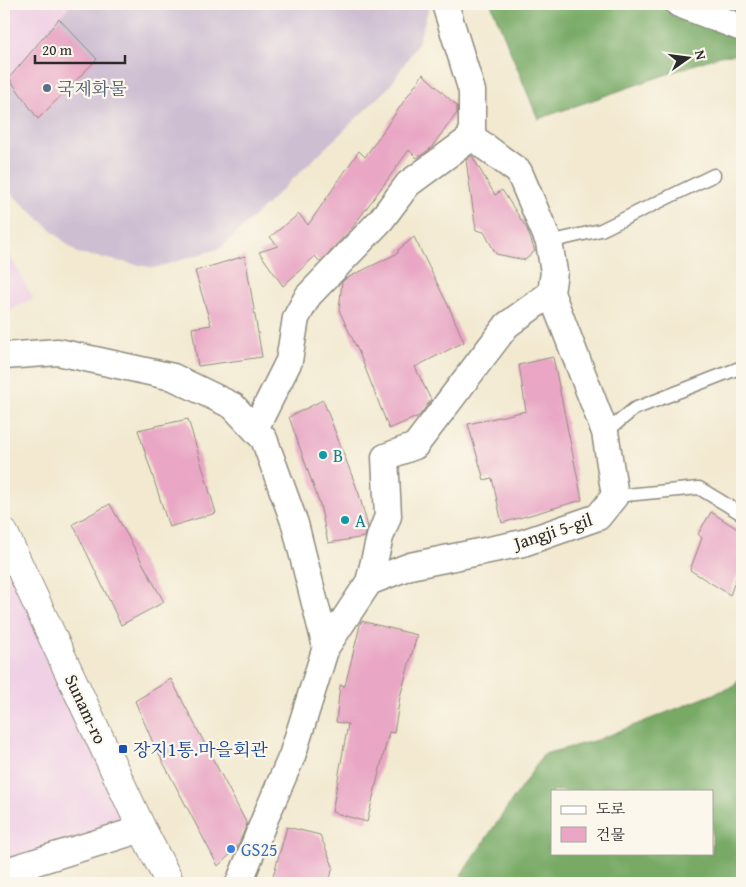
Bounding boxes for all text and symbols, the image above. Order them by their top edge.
scale bar [35,32,125,64]
north arrow [664,32,714,82]
text: 20 m [42,39,73,60]
text: N [690,48,712,62]
place label: 국제화물 [57,75,127,102]
marker: 국제화물 [41,82,53,94]
place label: B [333,442,343,469]
marker: B [317,449,329,461]
street label: Jangji 5-gil [508,506,596,557]
place label: A [355,507,366,534]
marker: A [339,514,351,526]
street label: Sunam-ro [58,670,114,748]
place label: 장지1통.마을회관 [133,736,268,763]
marker: 장지1통.마을회관 [117,743,129,755]
legend [551,790,714,854]
text: 도로 [596,798,625,819]
text: 건물 [596,824,625,845]
place label: GS25 [241,836,278,863]
marker: GS25 [225,843,237,855]

